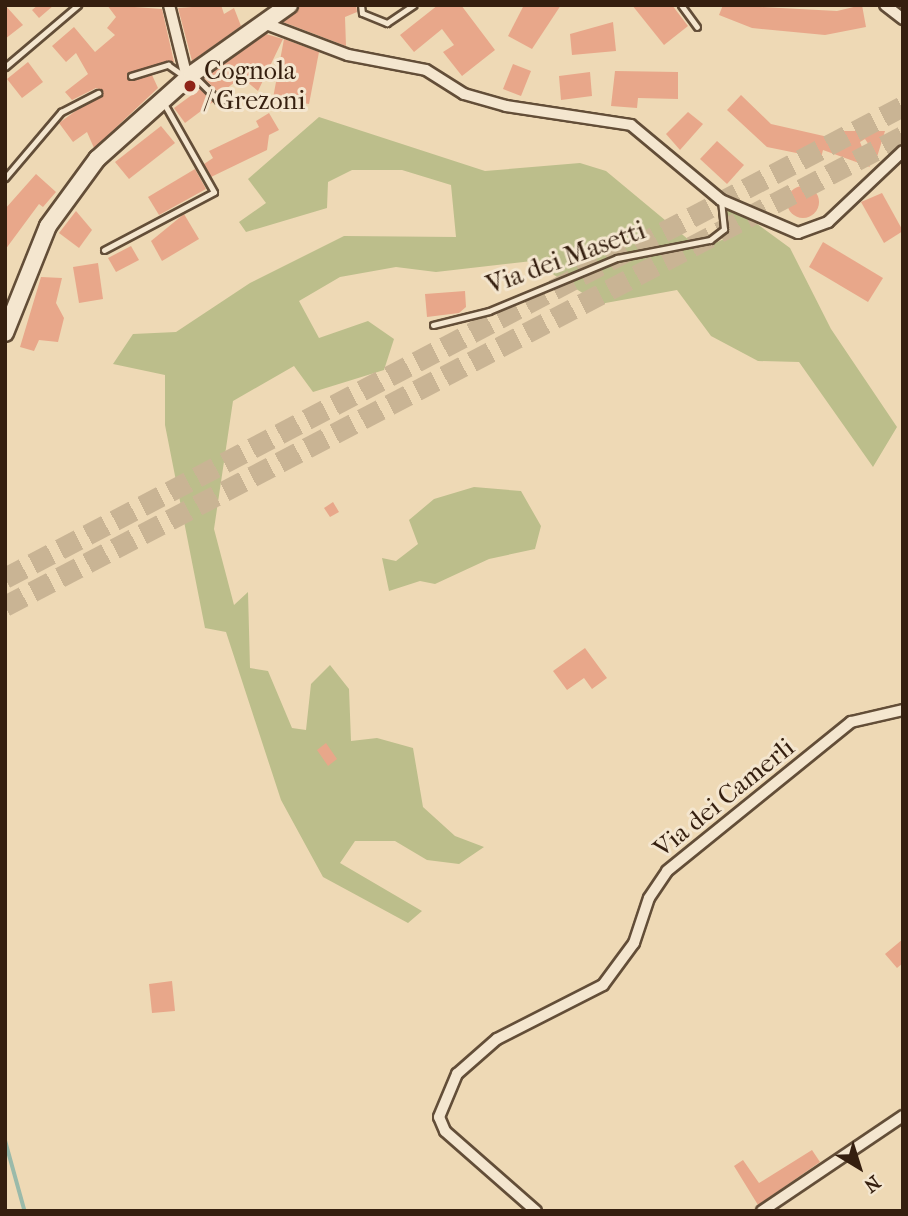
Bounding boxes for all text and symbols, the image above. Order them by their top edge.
place label: Cognola / Grezoni [204,55,305,116]
marker: Cognola / Grezoni [182,78,198,94]
street label: Via dei Masetti [482,215,650,301]
street label: Via dei Camerli [647,732,801,864]
north arrow [824,1132,894,1202]
text: N [859,1170,884,1197]

